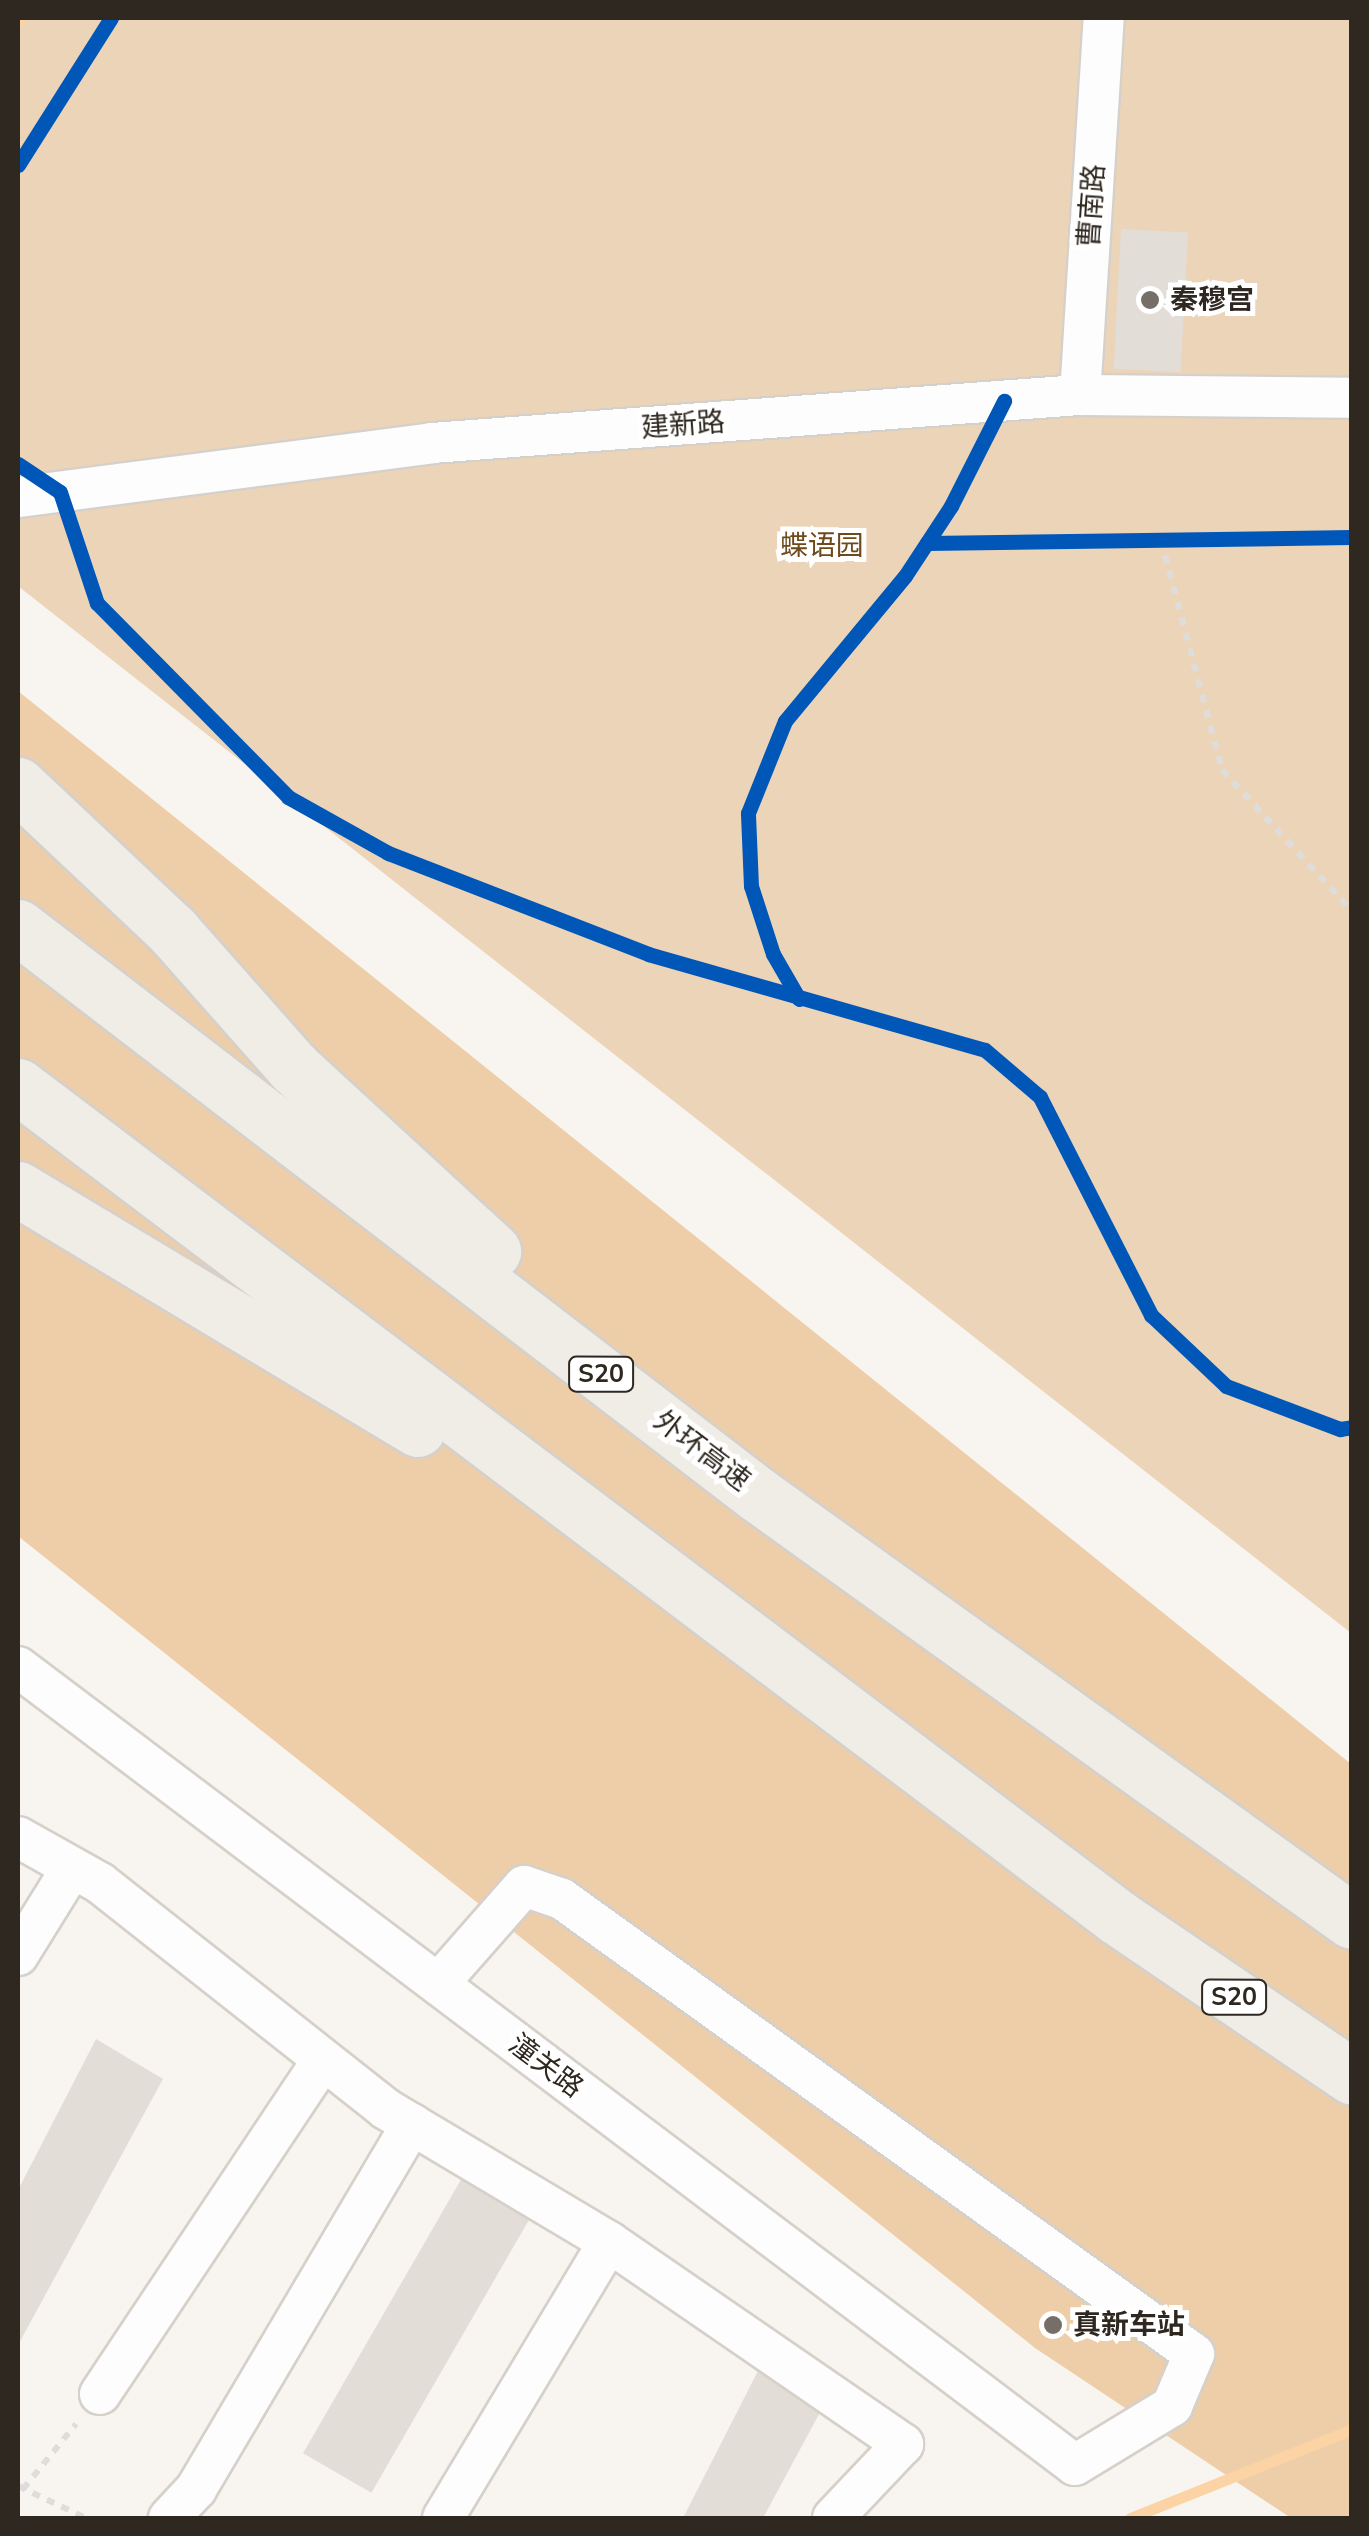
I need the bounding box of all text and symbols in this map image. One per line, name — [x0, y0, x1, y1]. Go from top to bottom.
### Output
street label: 曹南路 — [1072, 163, 1112, 249]
place label: 秦穆宫 — [1170, 283, 1254, 317]
marker: 秦穆宫 — [1139, 289, 1161, 311]
street label: 建新路 — [640, 405, 726, 445]
park label: 蝶语园 — [780, 529, 864, 563]
road number: S20 — [566, 1354, 636, 1394]
street label: 外环高速 — [647, 1404, 757, 1498]
road number: S20 — [1199, 1977, 1269, 2017]
street label: 潼关路 — [502, 2027, 590, 2105]
place label: 真新车站 — [1073, 2308, 1185, 2342]
marker: 真新车站 — [1042, 2314, 1064, 2336]

